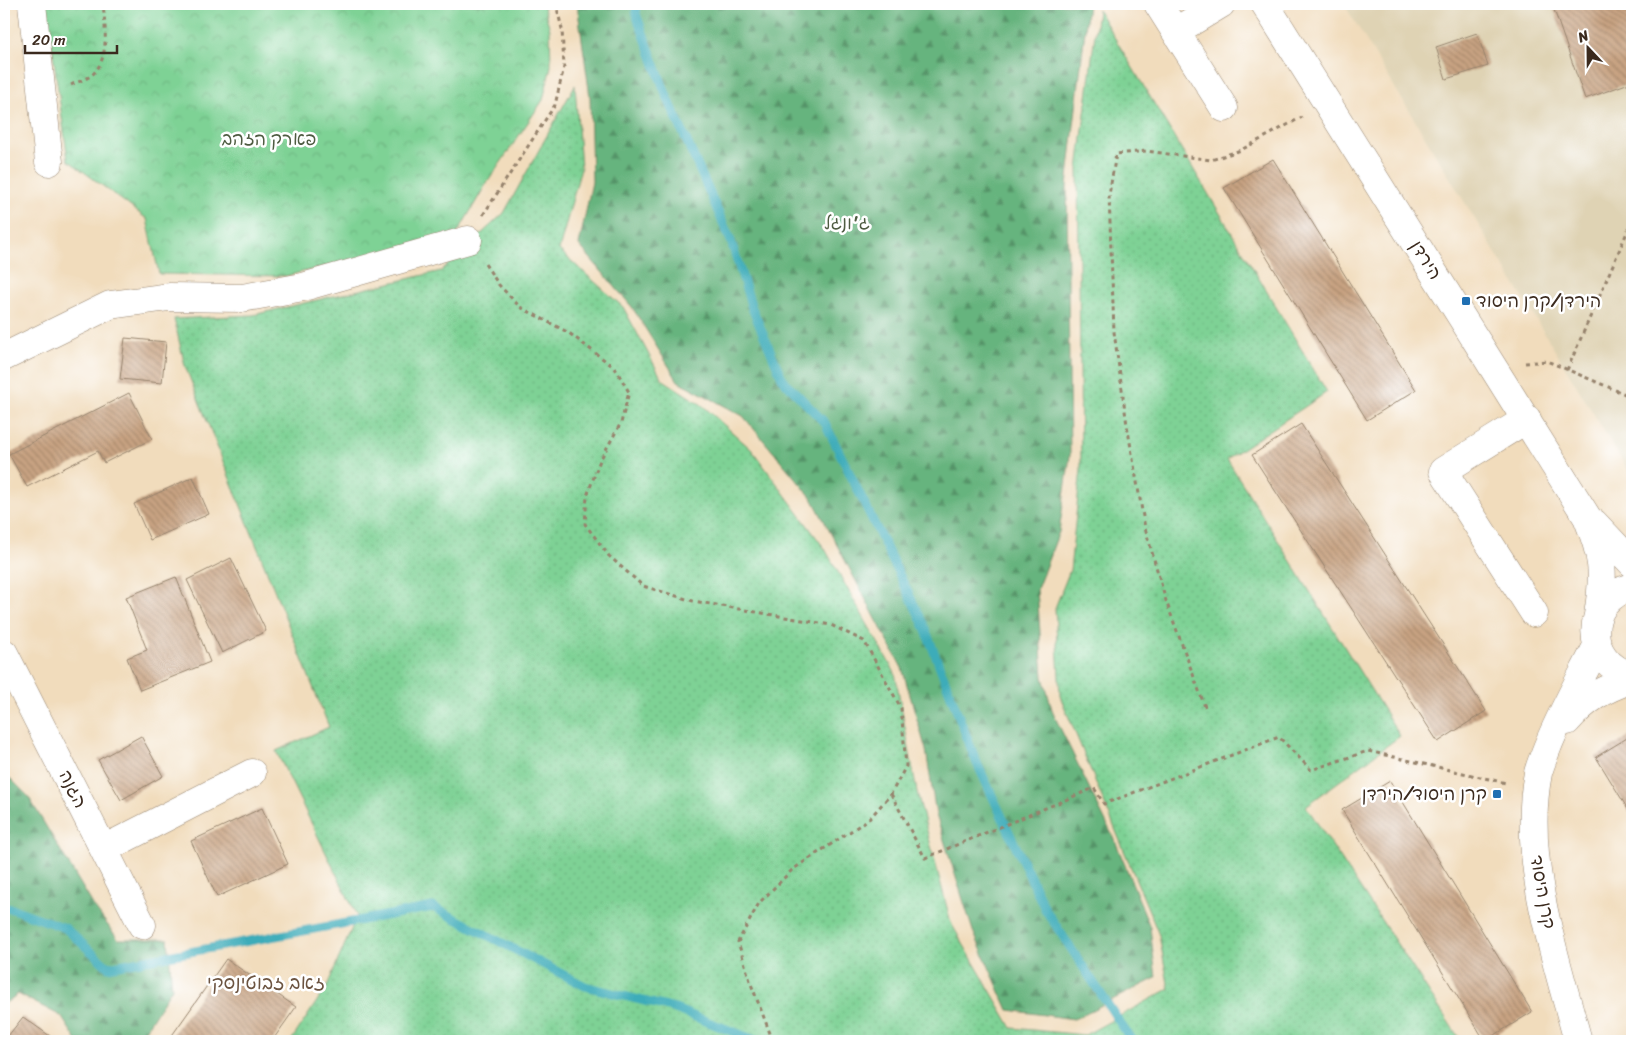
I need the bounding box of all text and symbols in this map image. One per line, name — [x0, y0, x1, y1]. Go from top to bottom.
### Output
scale bar — [25, 22, 118, 54]
north arrow — [1564, 22, 1614, 72]
text: N — [1573, 23, 1593, 50]
text: 20 m — [32, 27, 66, 53]
park label: פארק הזהב — [222, 123, 316, 155]
park label: ג'ונגל — [824, 207, 870, 239]
street label: הירדן — [1401, 234, 1451, 286]
place label: הירדן/קרן היסוד — [1476, 285, 1601, 317]
marker: הירדן/קרן היסוד — [1460, 295, 1472, 307]
street label: הגנה — [50, 764, 96, 814]
place label: קרן היסוד/הירדן — [1362, 778, 1487, 810]
marker: קרן היסוד/הירדן — [1491, 788, 1503, 800]
street label: קרן היסוד — [1521, 852, 1565, 932]
district label: זאב זבוטינסקי — [207, 966, 325, 999]

